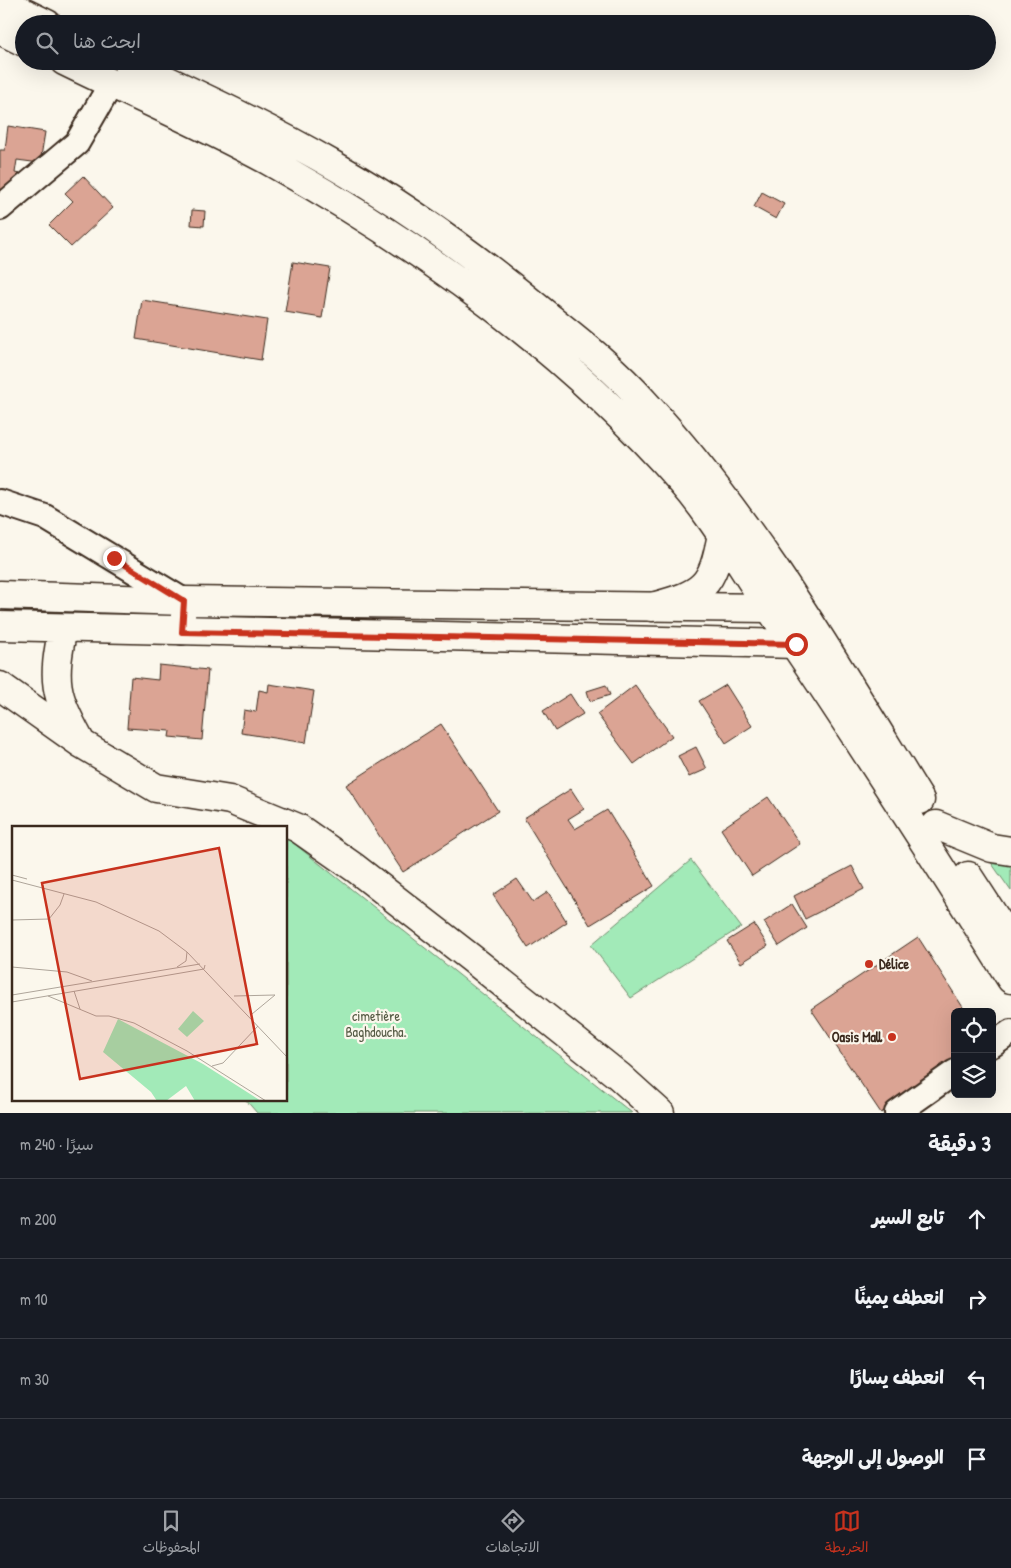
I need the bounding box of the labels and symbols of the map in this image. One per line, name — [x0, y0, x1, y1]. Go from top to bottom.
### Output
route end — [103, 547, 126, 570]
route start — [785, 633, 808, 656]
inset map — [12, 826, 288, 1100]
place label: Délice — [879, 954, 910, 973]
marker: Délice — [863, 958, 875, 970]
park label: cimetière Baghdoucha. — [345, 1006, 407, 1042]
place label: Oasis Mall — [832, 1027, 883, 1046]
marker: Oasis Mall — [886, 1031, 898, 1043]

